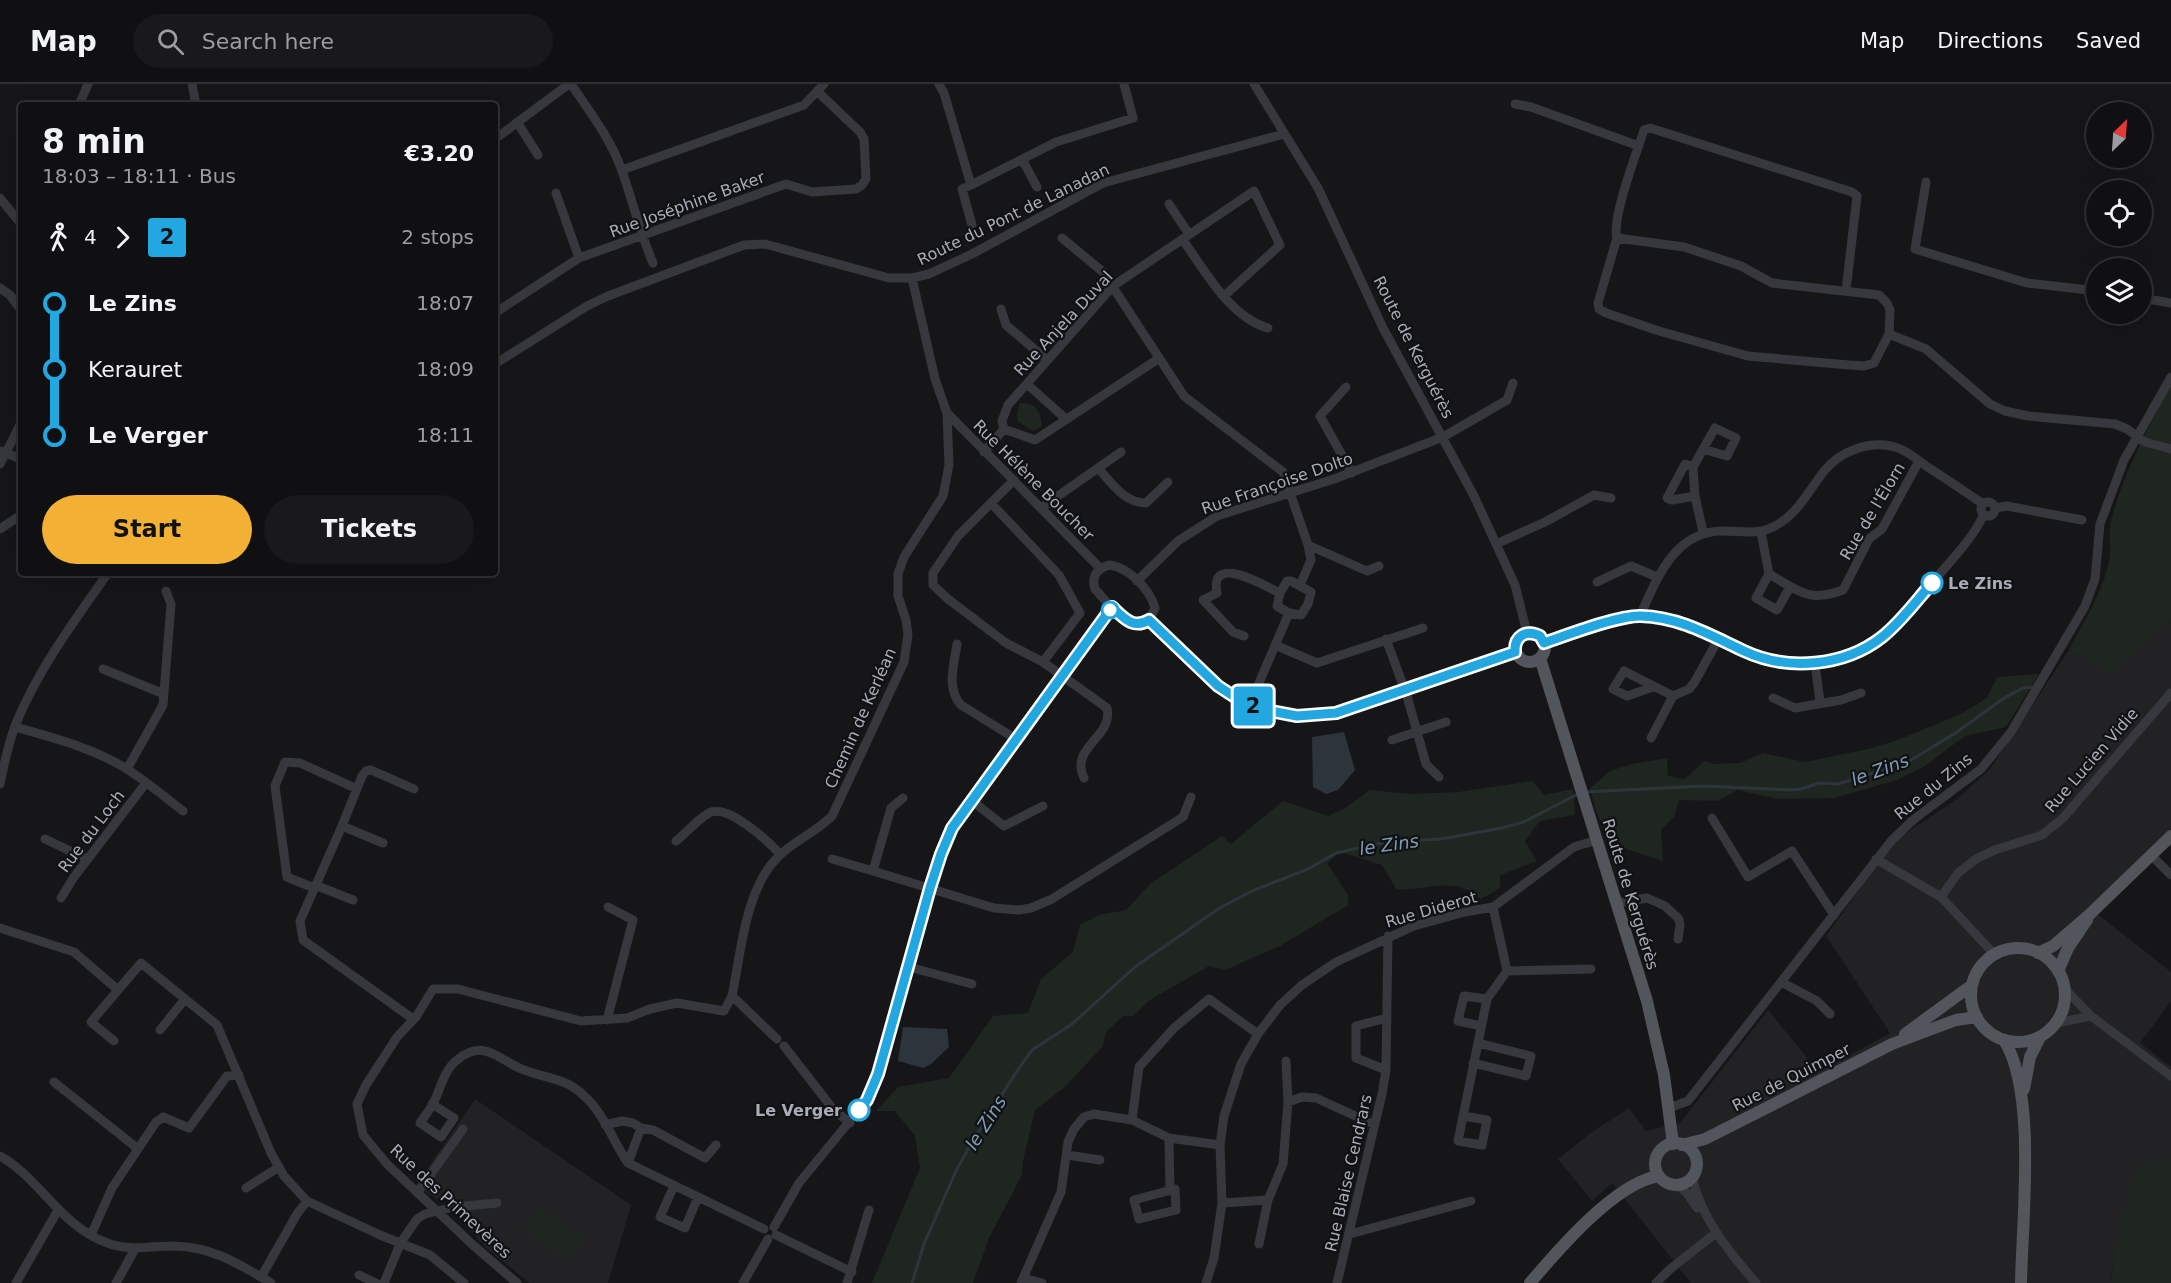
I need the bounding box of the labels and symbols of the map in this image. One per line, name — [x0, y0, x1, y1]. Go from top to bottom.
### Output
north arrow — [2086, 102, 2152, 168]
street label: Route du Pont de Lanadan — [914, 160, 1112, 269]
street label: Rue Joséphine Baker — [607, 167, 768, 241]
street label: Rue Anjela Duval — [1010, 267, 1117, 380]
street label: Route de Kerguérès — [1369, 273, 1458, 421]
street label: Rue Hélène Boucher — [969, 416, 1098, 545]
street label: Rue Françoise Dolto — [1199, 449, 1355, 518]
street label: Rue de l'Élorn — [1836, 459, 1909, 563]
marker: Le Zins — [1921, 572, 1943, 594]
place label: Le Zins — [1948, 574, 2013, 593]
unlabelled marker — [1101, 601, 1119, 619]
street label: Chemin de Kerléan — [821, 645, 900, 791]
line badge: 2 — [1234, 686, 1272, 726]
street label: Rue Lucien Vidie — [2041, 704, 2142, 816]
water label: le Zins — [1848, 749, 1912, 790]
street label: Rue du Zins — [1891, 749, 1976, 824]
street label: Rue du Loch — [54, 786, 129, 876]
street label: Route de Kerguérès — [1598, 816, 1663, 972]
water label: le Zins — [1358, 830, 1420, 859]
street label: Rue Diderot — [1383, 887, 1479, 932]
street label: Rue de Quimper — [1729, 1039, 1854, 1115]
water label: le Zins — [961, 1092, 1010, 1154]
street label: Rue Blaise Cendrars — [1321, 1093, 1376, 1254]
marker: Le Verger — [848, 1099, 870, 1121]
place label: Le Verger — [755, 1101, 842, 1120]
street label: Rue des Primevères — [386, 1140, 515, 1262]

